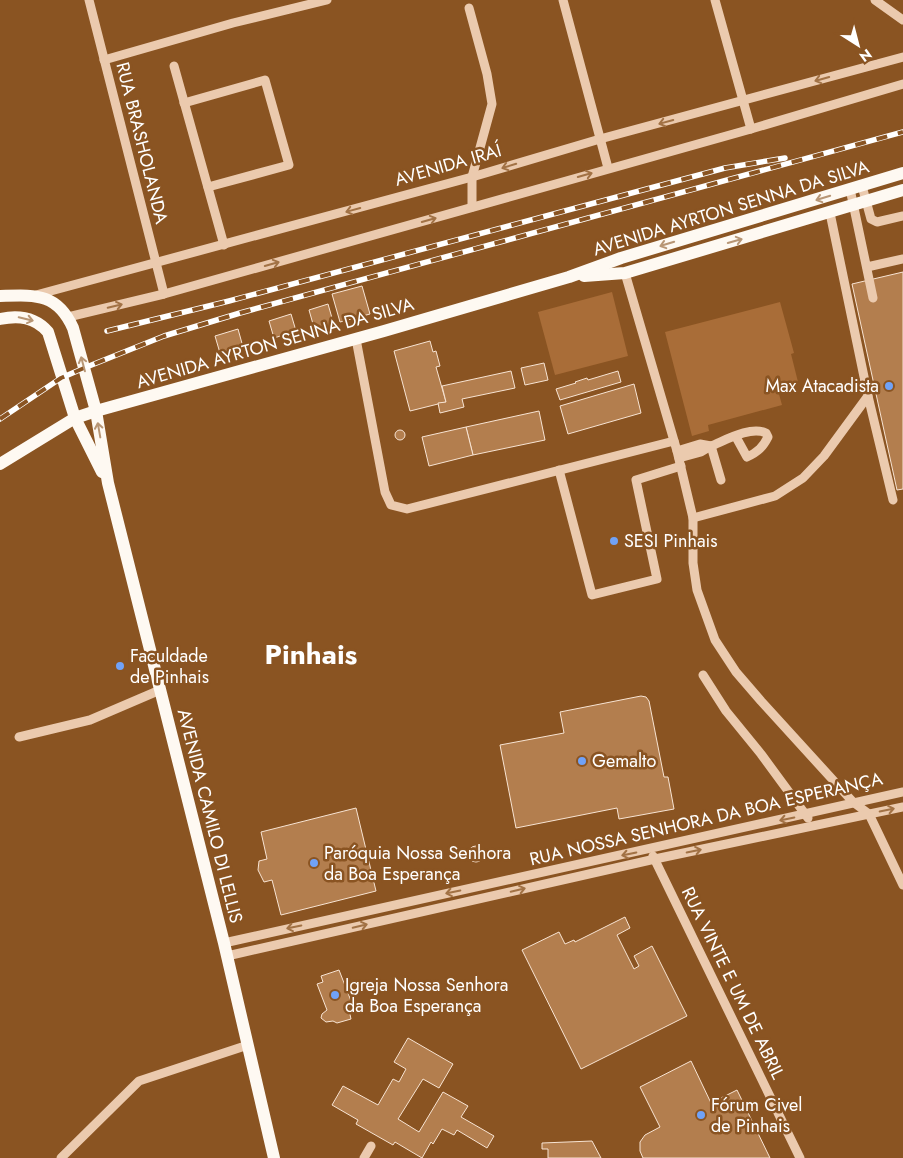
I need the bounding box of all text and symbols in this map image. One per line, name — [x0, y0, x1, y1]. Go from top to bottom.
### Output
north arrow — [833, 20, 883, 70]
text: N — [855, 44, 876, 67]
street label: RUA BRASHOLANDA — [109, 59, 175, 227]
one-way arrow — [815, 75, 831, 84]
one-way arrow — [658, 117, 674, 127]
street label: AVENIDA IRAÍ — [392, 137, 505, 193]
street label: AVENIDA AYRTON SENNA DA SILVA — [590, 154, 872, 262]
one-way arrow — [502, 162, 518, 172]
one-way arrow — [577, 170, 593, 179]
one-way arrow — [815, 193, 831, 203]
one-way arrow — [345, 205, 361, 215]
one-way arrow — [420, 214, 436, 224]
one-way arrow — [727, 235, 743, 245]
one-way arrow — [660, 240, 676, 250]
one-way arrow — [264, 259, 280, 268]
street label: AVENIDA AYRTON SENNA DA SILVA — [133, 291, 417, 395]
one-way arrow — [107, 301, 123, 310]
one-way arrow — [18, 315, 34, 324]
one-way arrow — [77, 356, 87, 372]
place label: Max Atacadista — [766, 373, 879, 399]
marker: Max Atacadista — [883, 380, 895, 392]
one-way arrow — [93, 422, 103, 438]
place label: SESI Pinhais — [624, 528, 717, 554]
marker: SESI Pinhais — [608, 535, 620, 547]
district label: Pinhais — [265, 634, 358, 675]
place label: Faculdade de Pinhais — [130, 643, 209, 690]
marker: Faculdade de Pinhais — [114, 660, 126, 672]
street label: AVENIDA CAMILO DI LELLIS — [171, 706, 249, 926]
place label: Gemalto — [592, 748, 656, 774]
marker: Gemalto — [576, 755, 588, 767]
street label: RUA NOSSA SENHORA DA BOA ESPERANÇA — [527, 766, 885, 872]
one-way arrow — [879, 805, 895, 815]
one-way arrow — [780, 815, 796, 824]
place label: Paróquia Nossa Senhora da Boa Esperança — [324, 840, 511, 887]
one-way arrow — [685, 846, 701, 855]
one-way arrow — [621, 850, 637, 859]
marker: Paróquia Nossa Senhora da Boa Esperança — [308, 857, 320, 869]
street label: RUA VINTE E UM DE ABRIL — [675, 882, 791, 1084]
one-way arrow — [510, 885, 526, 894]
one-way arrow — [445, 888, 461, 898]
one-way arrow — [351, 921, 367, 930]
one-way arrow — [287, 923, 303, 932]
place label: Igreja Nossa Senhora da Boa Esperança — [345, 972, 508, 1019]
marker: Igreja Nossa Senhora da Boa Esperança — [329, 989, 341, 1001]
place label: Fórum Civel de Pinhais — [711, 1092, 802, 1139]
marker: Fórum Civel de Pinhais — [695, 1109, 707, 1121]

